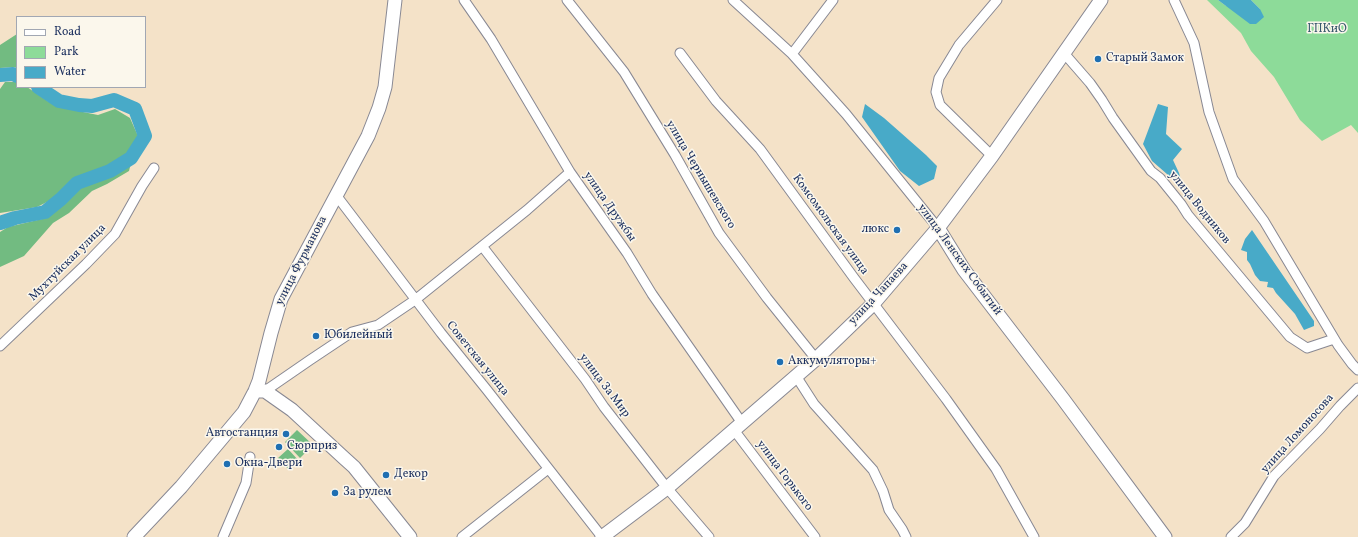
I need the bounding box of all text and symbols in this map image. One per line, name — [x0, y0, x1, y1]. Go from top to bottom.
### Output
legend — [16, 16, 146, 88]
park label: ГПКиО — [1307, 23, 1347, 37]
text: Road — [54, 24, 81, 40]
text: Park — [54, 44, 79, 60]
place label: Старый Замок — [1106, 52, 1184, 66]
marker: Старый Замок — [1093, 54, 1103, 64]
text: Water — [54, 64, 86, 80]
street label: улица Чернышевского — [662, 118, 738, 232]
street label: улица Дружбы — [580, 169, 638, 245]
street label: улица Водников — [1165, 169, 1233, 247]
street label: Комсомольская улица — [789, 172, 871, 278]
street label: улица Ленских Событий — [914, 201, 1004, 319]
street label: улица Фурманова — [273, 214, 331, 308]
street label: Мухтуйская улица — [26, 221, 110, 305]
place label: люкс — [862, 223, 889, 237]
marker: люкс — [892, 225, 902, 235]
street label: улица Чапаева — [846, 260, 912, 328]
street label: Советская улица — [443, 319, 511, 399]
place label: Юбилейный — [324, 329, 392, 343]
marker: Юбилейный — [311, 331, 321, 341]
street label: улица За Мир — [575, 351, 633, 421]
place label: Аккумуляторы+ — [788, 355, 877, 369]
marker: Аккумуляторы+ — [775, 357, 785, 367]
street label: улица Ломоносова — [1258, 391, 1338, 477]
place label: Автостанция — [206, 427, 278, 441]
marker: Автостанция — [281, 429, 291, 439]
street label: улица Горького — [753, 438, 815, 514]
place label: Сюрприз — [287, 440, 337, 454]
marker: Сюрприз — [274, 442, 284, 452]
place label: Окна-Двери — [235, 457, 302, 471]
marker: Окна-Двери — [222, 459, 232, 469]
place label: Декор — [394, 468, 428, 482]
marker: Декор — [381, 470, 391, 480]
place label: За рулем — [343, 486, 392, 500]
marker: За рулем — [330, 488, 340, 498]

